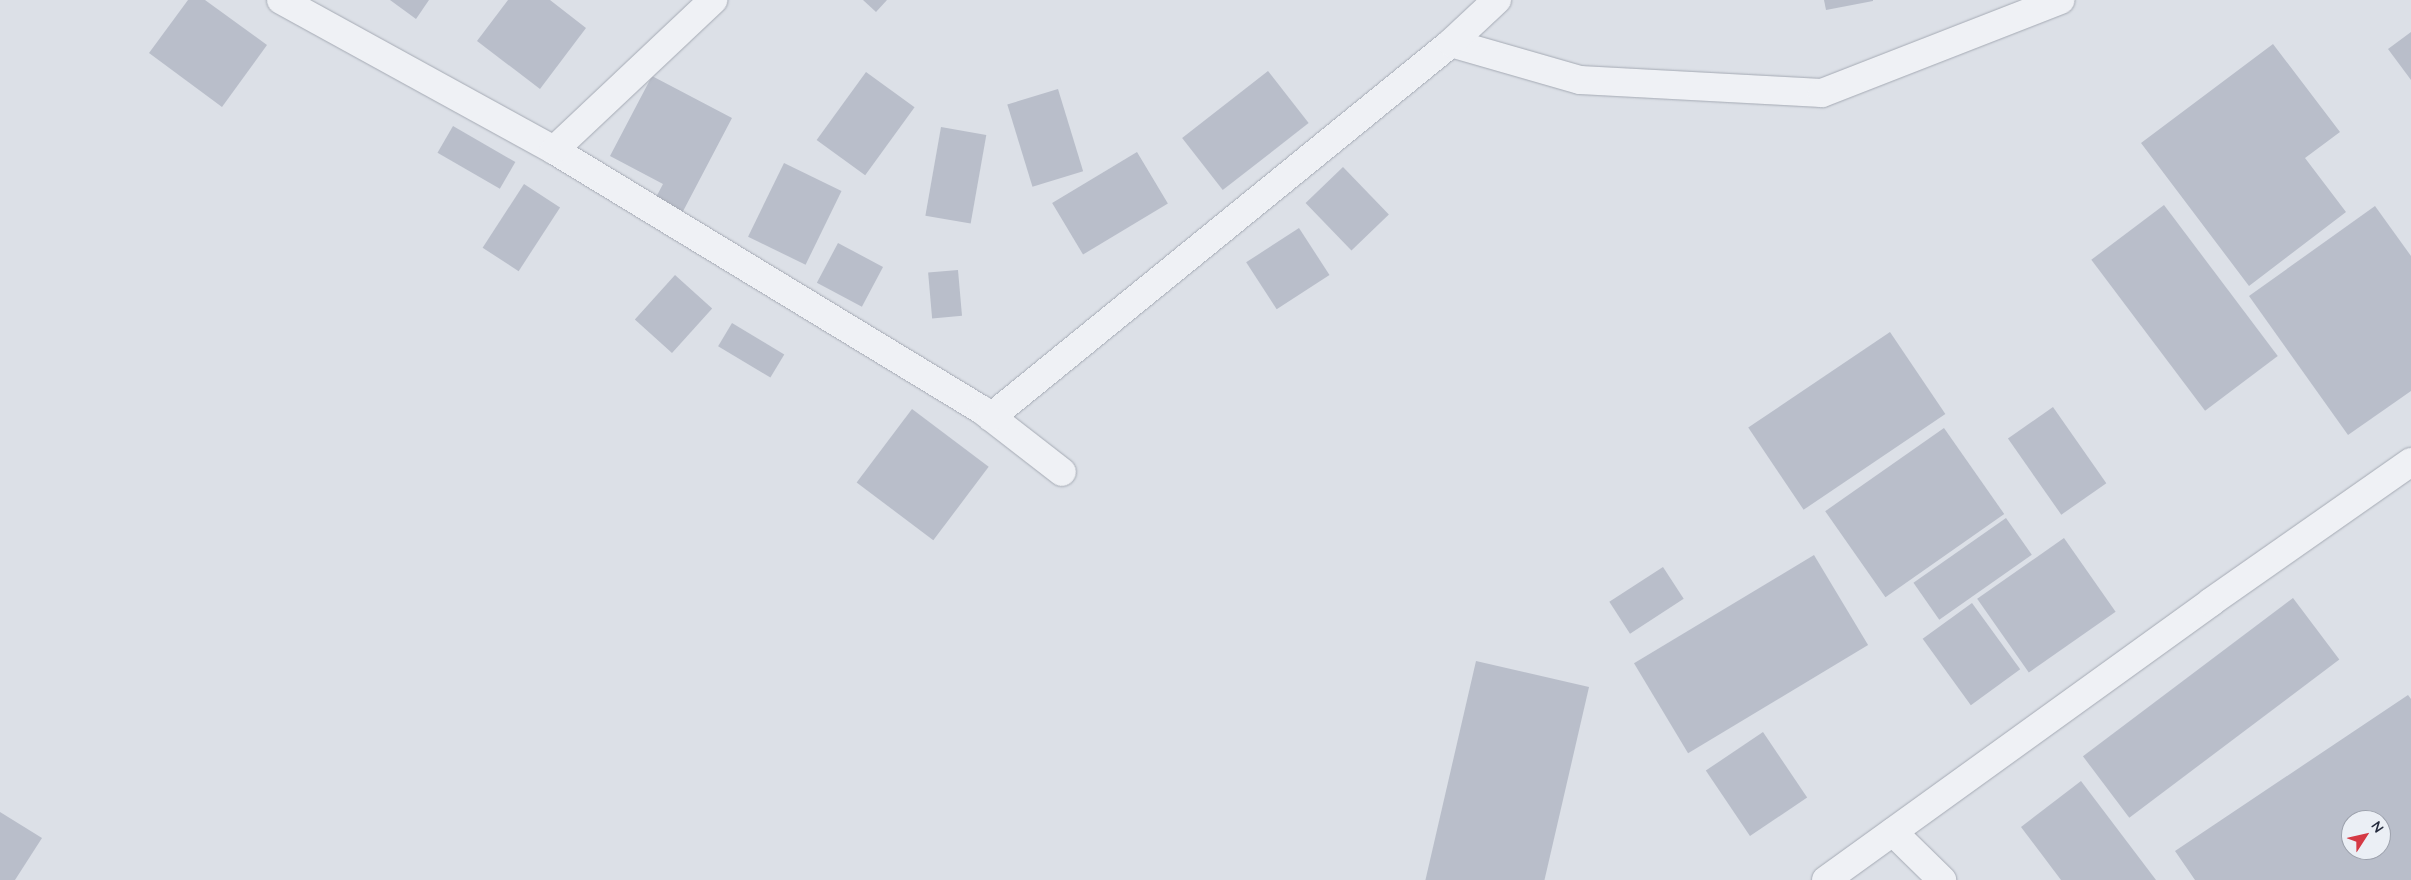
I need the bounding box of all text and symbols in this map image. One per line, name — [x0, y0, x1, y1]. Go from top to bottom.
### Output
north arrow — [2341, 810, 2391, 860]
text: N — [2367, 818, 2388, 836]

